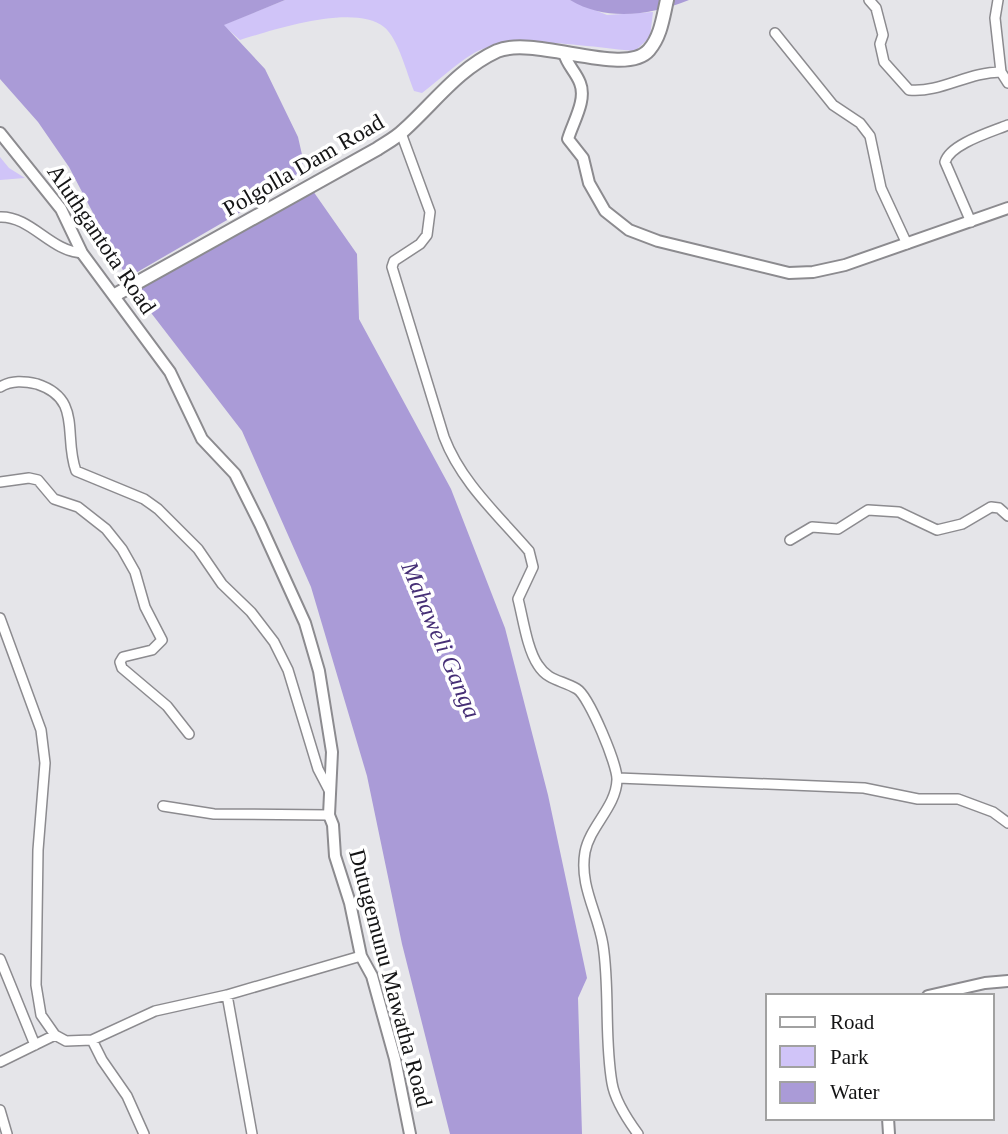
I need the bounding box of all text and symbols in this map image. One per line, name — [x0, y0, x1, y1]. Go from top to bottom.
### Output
street label: Polgolla Dam Road — [218, 109, 388, 222]
street label: Aluthgantota Road — [42, 160, 161, 319]
water label: Mahaweli Ganga — [396, 557, 486, 722]
street label: Dutugemunu Mawatha Road — [344, 847, 437, 1110]
legend — [766, 994, 994, 1120]
text: Road — [830, 1010, 875, 1034]
text: Park — [830, 1045, 869, 1069]
text: Water — [830, 1080, 880, 1104]

